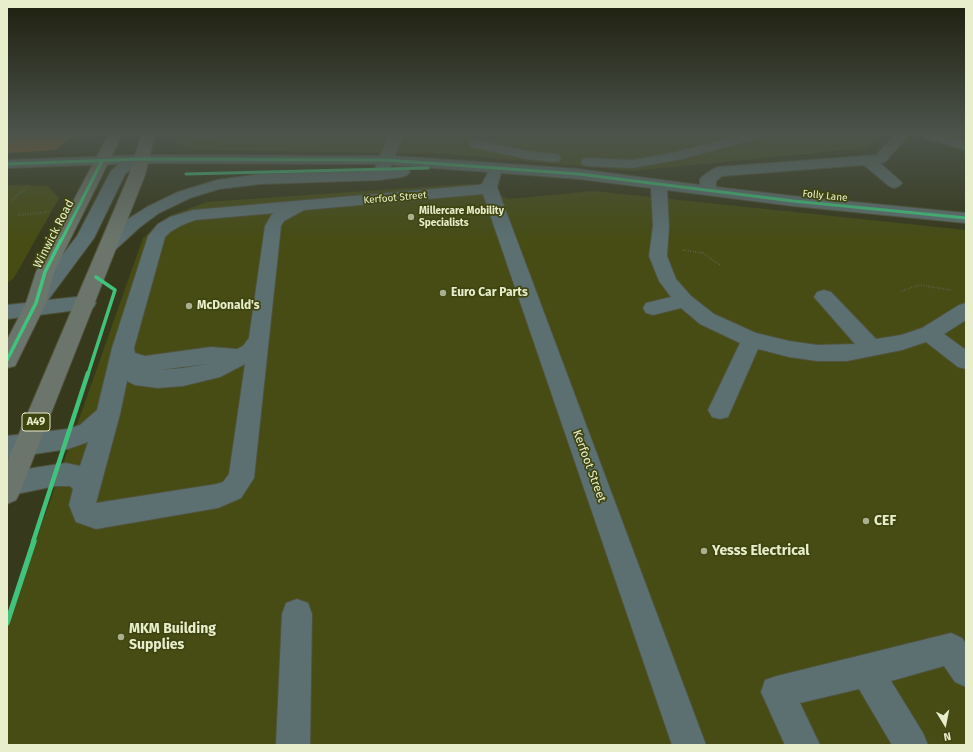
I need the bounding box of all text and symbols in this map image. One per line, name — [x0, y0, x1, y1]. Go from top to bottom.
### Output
street label: Folly Lane — [802, 188, 848, 204]
street label: Kerfoot Street — [363, 189, 427, 207]
street label: Winwick Road — [31, 197, 77, 271]
place label: Millercare Mobility Specialists — [419, 205, 504, 228]
marker: Millercare Mobility Specialists — [406, 212, 416, 222]
place label: Euro Car Parts — [451, 286, 528, 300]
marker: Euro Car Parts — [438, 288, 448, 298]
place label: McDonald's — [197, 299, 260, 313]
marker: McDonald's — [184, 301, 194, 311]
road number: A49 — [22, 413, 50, 431]
street label: Kerfoot Street — [569, 428, 609, 504]
place label: CEF — [874, 513, 896, 529]
marker: CEF — [861, 516, 871, 526]
place label: Yesss Electrical — [712, 543, 810, 559]
marker: Yesss Electrical — [699, 546, 709, 556]
place label: MKM Building Supplies — [129, 621, 216, 654]
marker: MKM Building Supplies — [116, 632, 126, 642]
north arrow — [925, 704, 965, 744]
text: N — [942, 729, 952, 743]

